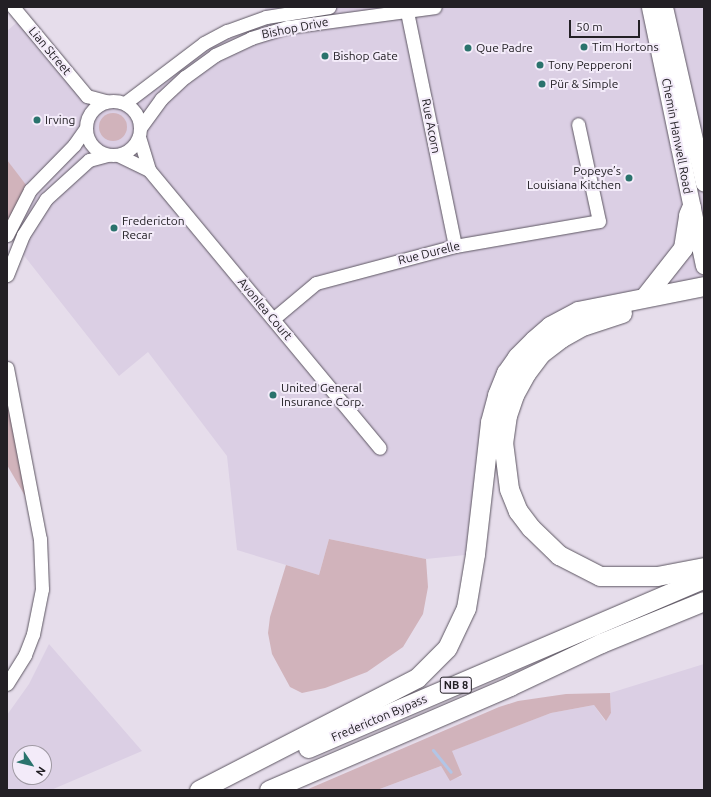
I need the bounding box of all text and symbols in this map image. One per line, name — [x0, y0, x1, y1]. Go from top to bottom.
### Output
scale bar — [571, 12, 642, 38]
street label: Bishop Drive — [260, 14, 330, 42]
text: 50 m — [576, 20, 603, 33]
street label: Lian Street — [26, 24, 74, 78]
place label: Tim Hortons — [592, 40, 659, 54]
place label: Que Padre — [476, 41, 533, 55]
marker: Tim Hortons — [579, 42, 589, 52]
marker: Que Padre — [463, 43, 473, 53]
place label: Bishop Gate — [333, 49, 398, 63]
marker: Bishop Gate — [320, 51, 330, 61]
place label: Tony Pepperoni — [548, 58, 632, 72]
marker: Tony Pepperoni — [535, 60, 545, 70]
place label: Pür & Simple — [550, 77, 618, 91]
street label: Chemin Hanwell Road — [659, 77, 695, 195]
marker: Pür & Simple — [537, 79, 547, 89]
street label: Rue Acorn — [419, 97, 443, 155]
place label: Irving — [45, 113, 75, 127]
marker: Irving — [32, 115, 42, 125]
place label: Popeye’s Louisiana Kitchen — [527, 164, 621, 192]
marker: Popeye’s Louisiana Kitchen — [624, 173, 634, 183]
place label: Fredericton Recar — [122, 214, 185, 242]
marker: Fredericton Recar — [109, 223, 119, 233]
street label: Rue Durelle — [397, 238, 461, 268]
street label: Avonlea Court — [235, 275, 295, 343]
place label: United General Insurance Corp. — [281, 381, 364, 409]
marker: United General Insurance Corp. — [268, 390, 278, 400]
road number: NB 8 — [439, 676, 473, 694]
street label: Fredericton Bypass — [329, 691, 429, 745]
north arrow — [12, 745, 52, 785]
text: N — [34, 765, 48, 778]

